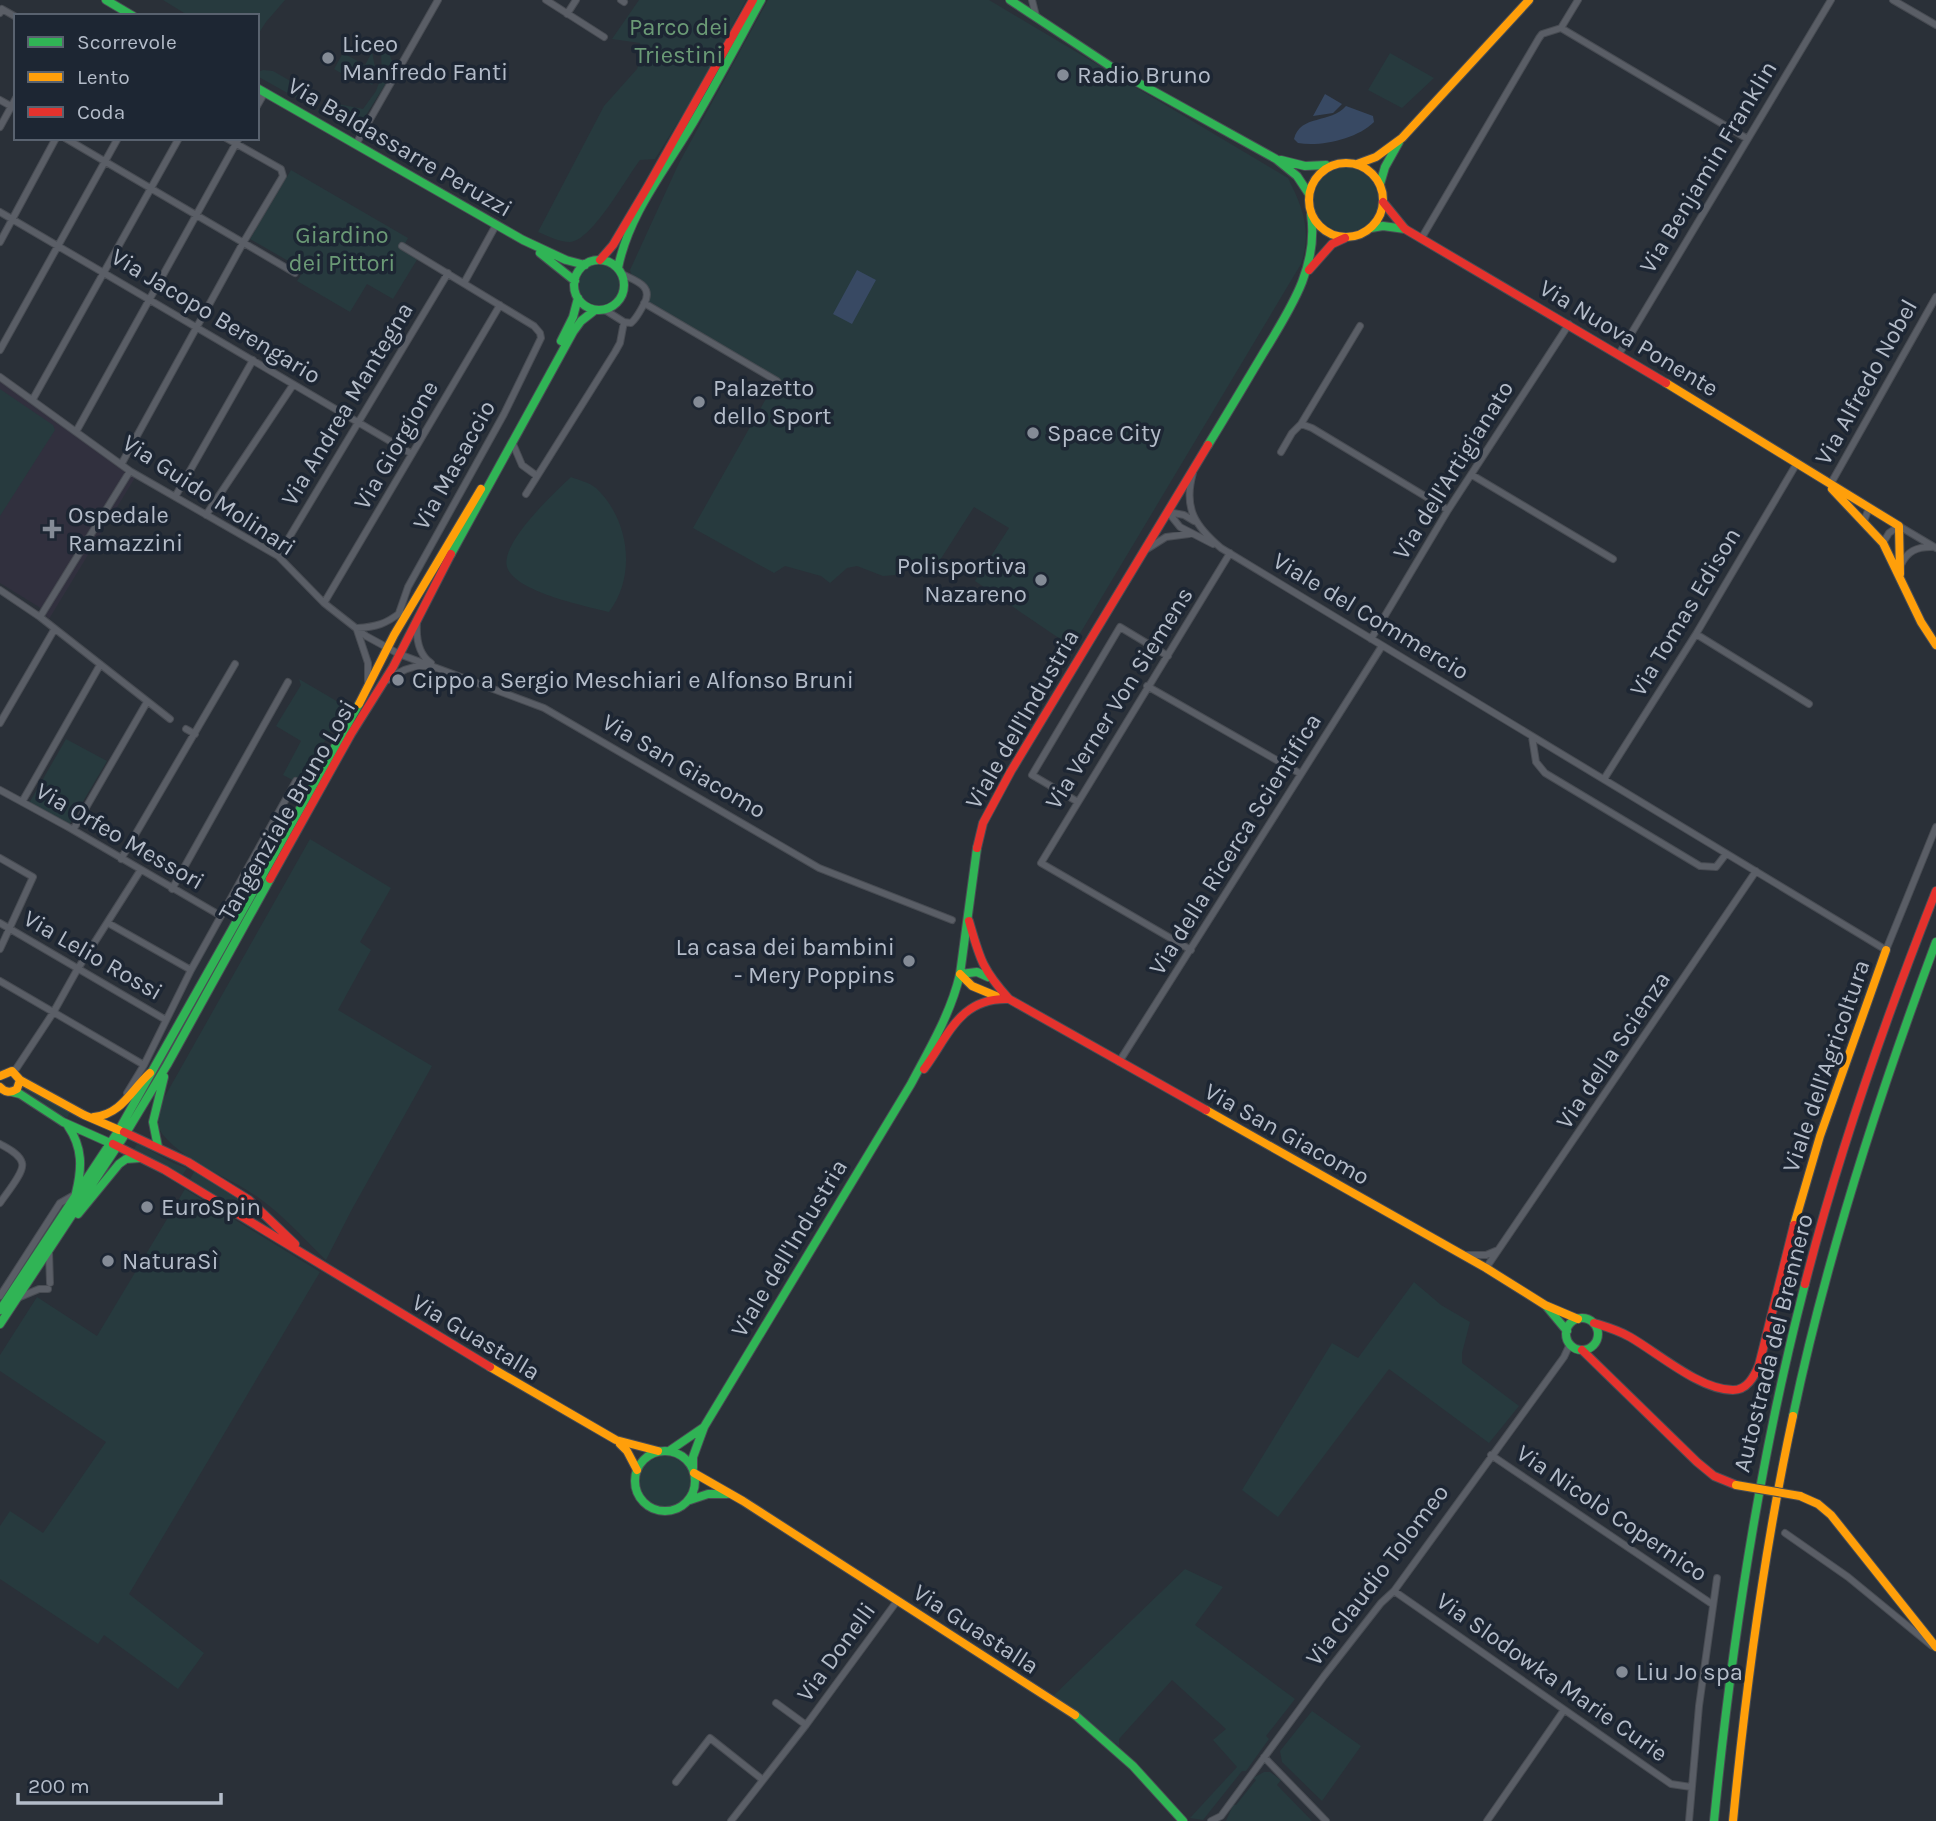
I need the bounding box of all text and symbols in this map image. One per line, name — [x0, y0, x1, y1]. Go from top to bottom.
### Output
park label: Parco dei Triestini — [629, 13, 729, 69]
legend — [14, 14, 259, 140]
text: Scorrevole — [77, 30, 177, 54]
place label: Liceo Manfredo Fanti — [342, 30, 508, 86]
marker: Liceo Manfredo Fanti — [320, 50, 336, 66]
street label: Via Benjamin Franklin — [1634, 56, 1782, 278]
place label: Radio Bruno — [1077, 61, 1211, 89]
text: Lento — [77, 65, 130, 89]
marker: Radio Bruno — [1055, 67, 1071, 83]
street label: Via Baldassarre Peruzzi — [283, 71, 517, 223]
text: Coda — [77, 100, 125, 124]
park label: Giardino dei Pittori — [289, 221, 395, 277]
street label: Via Jacopo Berengario — [106, 242, 326, 390]
street label: Via Nuova Ponente — [1535, 274, 1723, 402]
street label: Via Alfredo Nobel — [1809, 294, 1923, 470]
street label: Via Andrea Mantegna — [275, 297, 419, 511]
place label: Palazetto dello Sport — [713, 374, 831, 430]
street label: Via Giorgione — [348, 376, 444, 514]
street label: Via dell'Artigianato — [1387, 376, 1519, 564]
marker: Palazetto dello Sport — [691, 394, 707, 410]
street label: Via Masaccio — [407, 395, 501, 535]
place label: Space City — [1047, 419, 1161, 447]
marker: Space City — [1025, 425, 1041, 441]
street label: Via Guido Molinari — [117, 429, 301, 561]
place label: Ospedale Ramazzini — [68, 501, 183, 557]
marker: Ospedale Ramazzini — [42, 519, 62, 539]
street label: Via Tomas Edison — [1624, 523, 1746, 701]
street label: Viale del Commercio — [1268, 546, 1474, 686]
place label: Polisportiva Nazareno — [897, 552, 1027, 608]
marker: Polisportiva Nazareno — [1033, 572, 1049, 588]
street label: Via Verner Von Siemens — [1039, 582, 1199, 814]
street label: Viale dell'Industria — [959, 624, 1085, 814]
place label: Cippo a Sergio Meschiari e Alfonso Bruni — [412, 666, 854, 694]
marker: Cippo a Sergio Meschiari e Alfonso Bruni — [390, 672, 406, 688]
street label: Tangenziale Bruno Losi — [212, 695, 362, 925]
street label: Via San Giacomo — [597, 708, 771, 824]
street label: Via della Ricerca Scientifica — [1143, 708, 1327, 980]
street label: Via Orfeo Messori — [31, 776, 209, 896]
street label: Via Lelio Rossi — [18, 904, 168, 1006]
place label: La casa dei bambini - Mery Poppins — [675, 933, 895, 989]
marker: La casa dei bambini - Mery Poppins — [901, 953, 917, 969]
street label: Viale dell'Agricoltura — [1777, 956, 1875, 1176]
street label: Via della Scienza — [1550, 966, 1676, 1134]
street label: Via San Giacomo — [1200, 1077, 1374, 1191]
street label: Viale dell'Industria — [725, 1154, 853, 1342]
place label: EuroSpin — [161, 1193, 261, 1221]
marker: EuroSpin — [139, 1199, 155, 1215]
street label: Autostrada del Brennero — [1727, 1211, 1819, 1475]
place label: NaturaSì — [122, 1247, 219, 1275]
marker: NaturaSì — [100, 1253, 116, 1269]
street label: Via Guastalla — [407, 1288, 545, 1386]
street label: Via Nicolò Copernico — [1511, 1439, 1713, 1587]
street label: Via Claudio Tolomeo — [1300, 1479, 1454, 1671]
street label: Via Guastalla — [908, 1578, 1044, 1680]
street label: Via Slodowka Marie Curie — [1431, 1586, 1673, 1768]
street label: Via Donelli — [791, 1597, 881, 1707]
place label: Liu Jo spa — [1636, 1658, 1743, 1686]
marker: Liu Jo spa — [1614, 1664, 1630, 1680]
scale bar — [18, 1762, 220, 1806]
text: 200 m — [28, 1774, 90, 1798]

